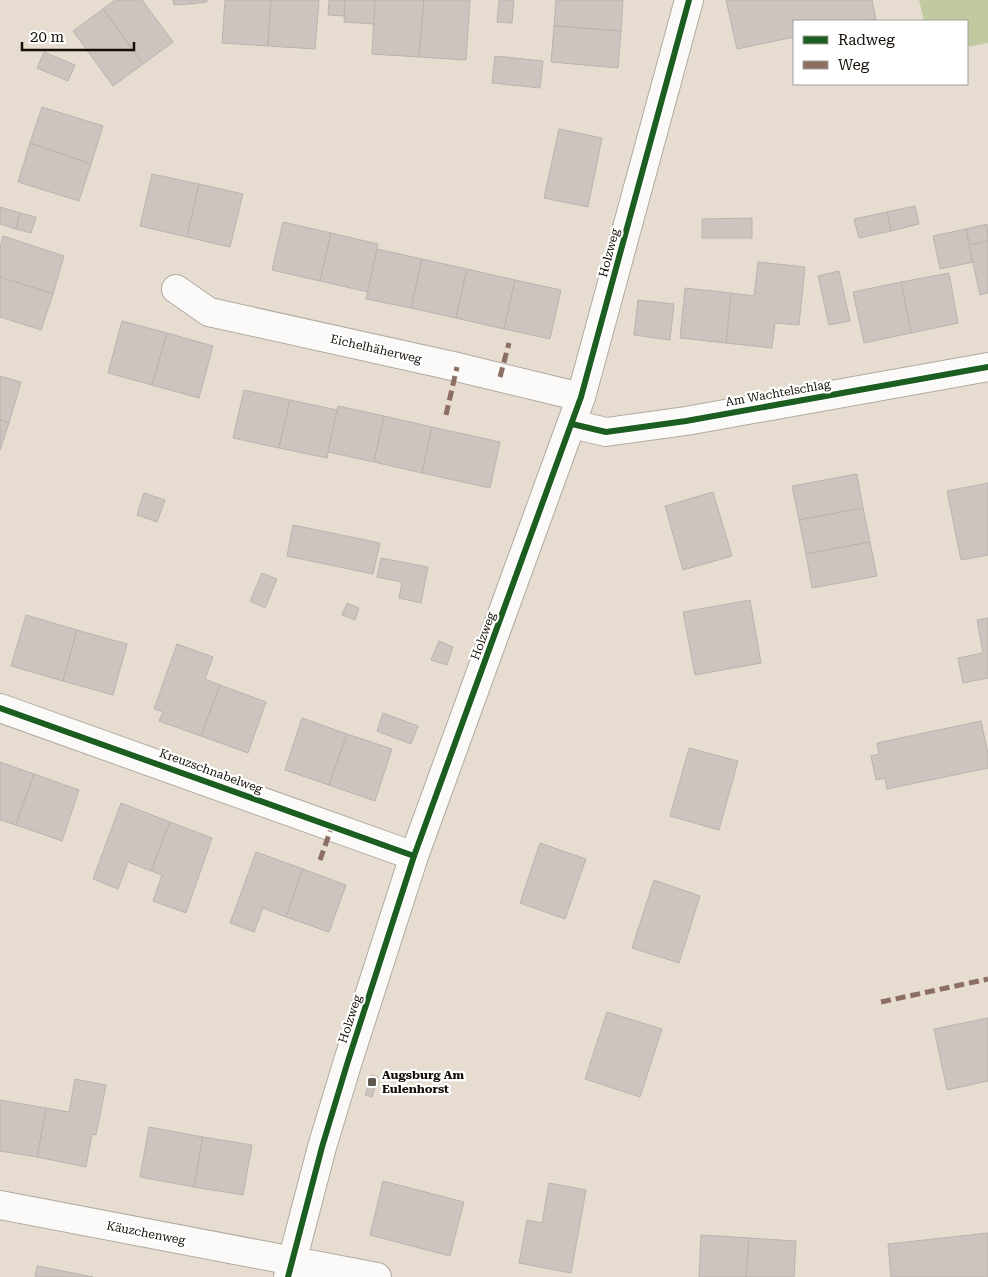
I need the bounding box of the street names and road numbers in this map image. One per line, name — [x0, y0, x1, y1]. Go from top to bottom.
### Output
street label: Holzweg — [596, 227, 622, 279]
street label: Eichelhäherweg — [329, 332, 423, 366]
street label: Am Wachtelschlag — [724, 377, 832, 409]
street label: Holzweg — [468, 610, 498, 662]
street label: Kreuzschnabelweg — [158, 746, 265, 796]
street label: Holzweg — [336, 993, 364, 1045]
street label: Käuzchenweg — [105, 1219, 187, 1248]

